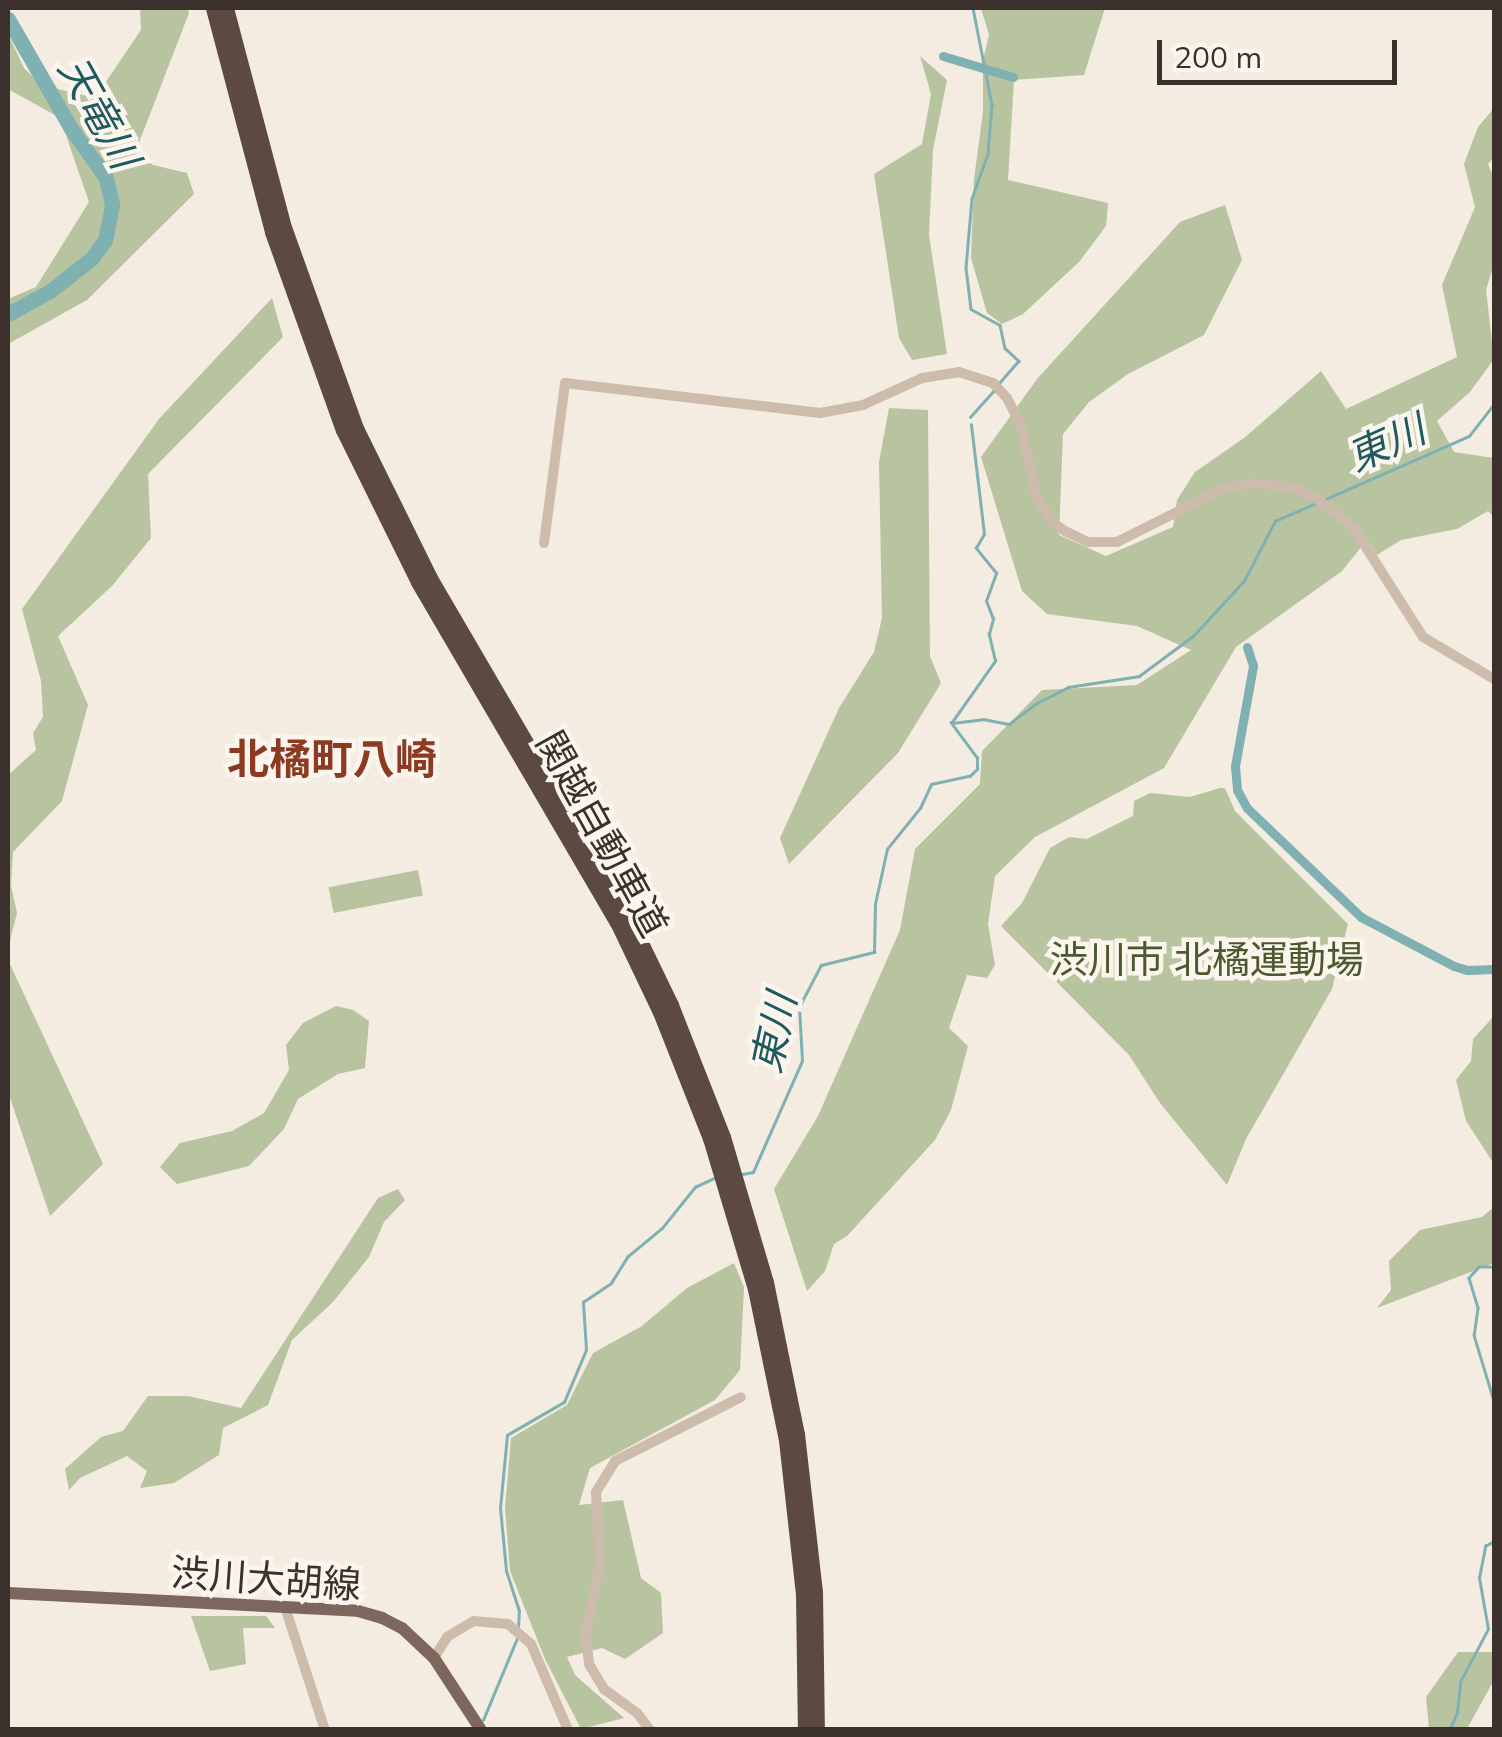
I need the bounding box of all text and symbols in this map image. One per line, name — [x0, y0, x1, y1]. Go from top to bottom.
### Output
scale bar — [1162, 20, 1402, 82]
text: 200 m — [1174, 38, 1262, 76]
water label: 天竜川 — [50, 48, 150, 176]
water label: 東川 — [1340, 404, 1432, 480]
street label: 関越自動車道 — [527, 723, 677, 945]
district label: 北橘町八崎 — [227, 734, 437, 784]
park label: 渋川市 北橘運動場 — [1050, 937, 1364, 983]
water label: 東川 — [741, 989, 805, 1077]
street label: 渋川大胡線 — [170, 1550, 362, 1608]

